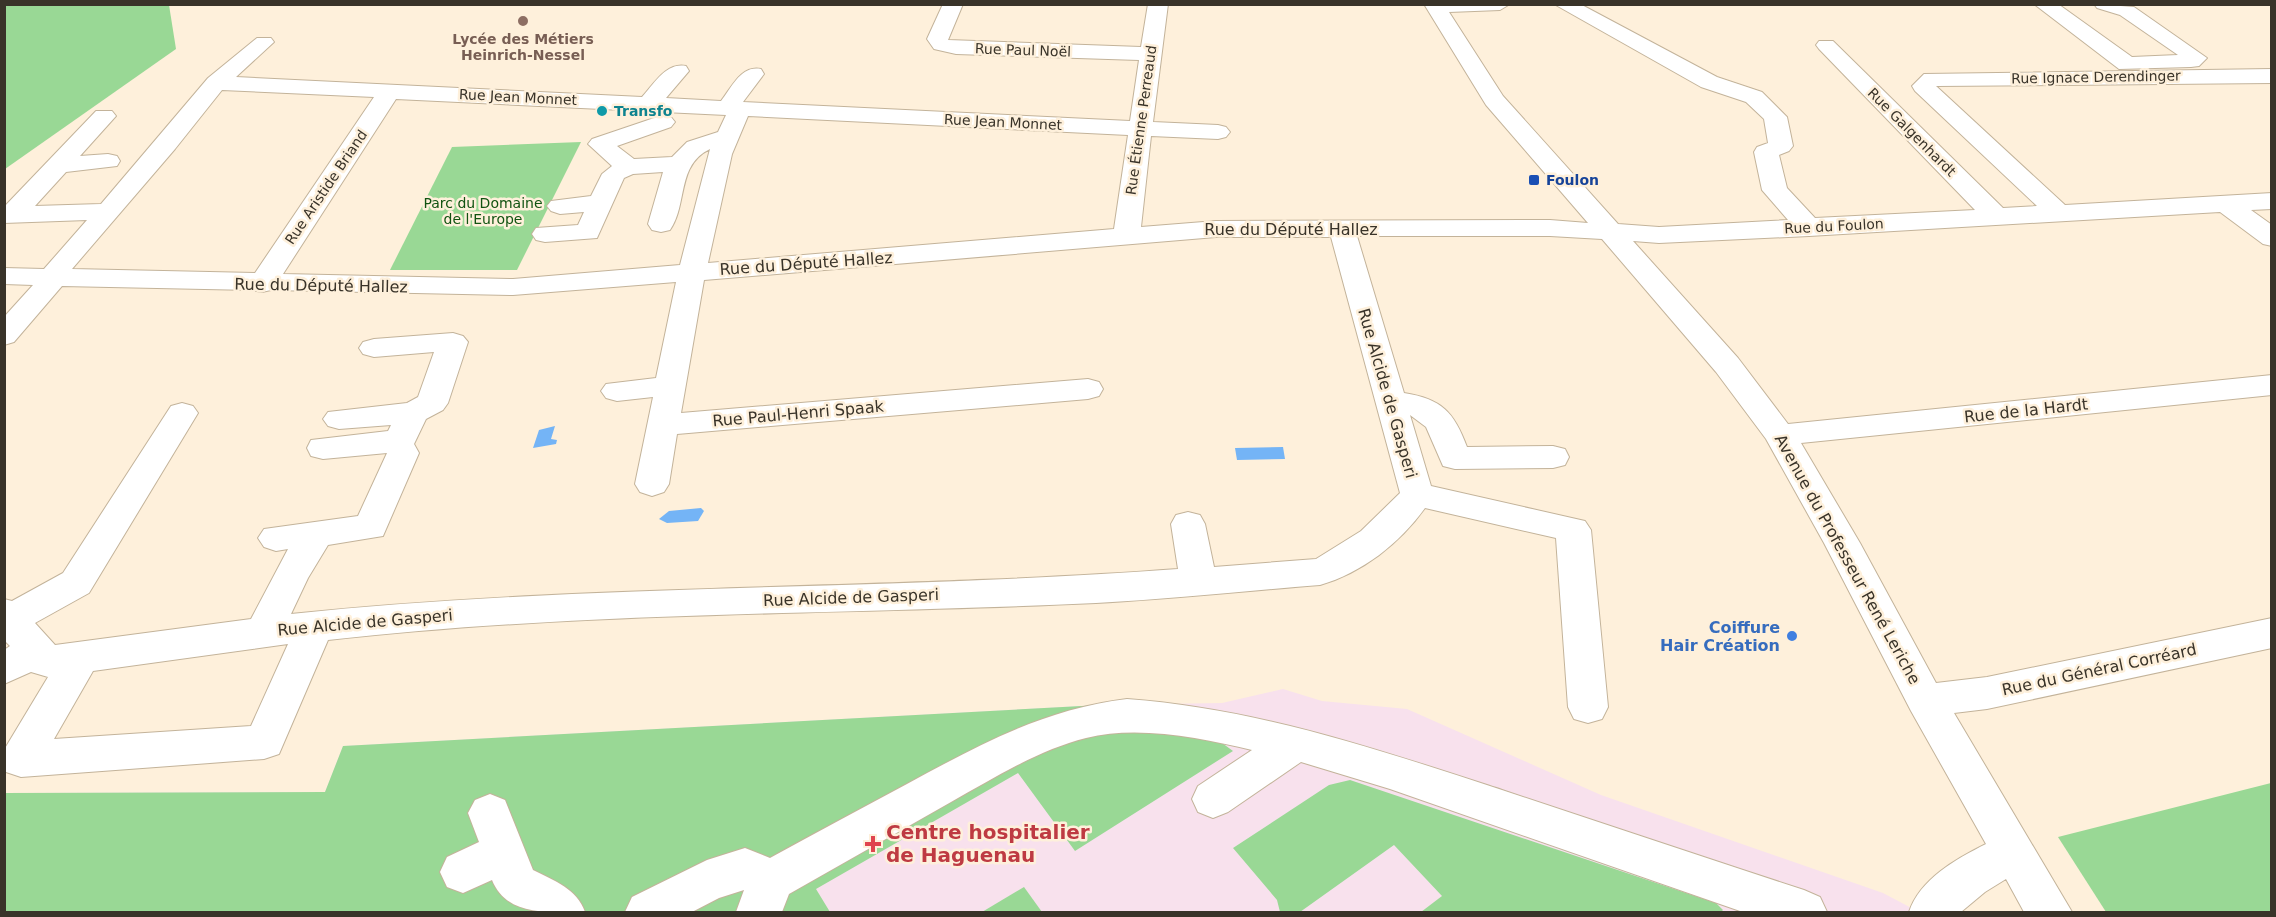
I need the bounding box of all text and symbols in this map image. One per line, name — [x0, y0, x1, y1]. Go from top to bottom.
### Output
marker: Lycée des Métiers Heinrich-Nessel — [516, 14, 530, 28]
place label: Lycée des Métiers Heinrich-Nessel — [452, 31, 594, 63]
street label: Rue Paul Noël — [975, 40, 1071, 60]
street label: Rue Étienne Perreaud — [1123, 44, 1159, 196]
street label: Rue Ignace Derendinger — [2011, 68, 2181, 86]
street label: Rue Galgenhardt — [1865, 85, 1960, 180]
street label: Rue Jean Monnet — [459, 86, 578, 108]
place label: Transfo — [614, 103, 673, 119]
marker: Transfo — [595, 104, 609, 118]
street label: Rue Jean Monnet — [944, 111, 1063, 133]
street label: Rue Aristide Briand — [282, 127, 370, 247]
place label: Foulon — [1546, 172, 1599, 188]
marker: Foulon — [1527, 173, 1541, 187]
park label: Parc du Domaine de l'Europe — [423, 195, 543, 227]
street label: Rue du Foulon — [1784, 215, 1884, 237]
street label: Rue du Député Hallez — [1204, 220, 1378, 239]
street label: Rue du Député Hallez — [719, 248, 893, 279]
street label: Rue du Député Hallez — [234, 274, 408, 297]
street label: Rue Alcide de Gasperi — [1354, 306, 1421, 480]
street label: Rue de la Hardt — [1963, 395, 2089, 426]
street label: Rue Paul-Henri Spaak — [712, 396, 885, 430]
street label: Avenue du Professeur René Leriche — [1771, 431, 1924, 687]
street label: Rue Alcide de Gasperi — [763, 585, 939, 610]
street label: Rue Alcide de Gasperi — [277, 605, 453, 640]
place label: Coiffure Hair Création — [1660, 618, 1780, 655]
marker: Coiffure Hair Création — [1785, 629, 1799, 643]
street label: Rue du Général Corréard — [2000, 640, 2198, 699]
place label: Centre hospitalier de Haguenau — [886, 820, 1090, 867]
marker: Centre hospitalier de Haguenau — [864, 835, 882, 853]

